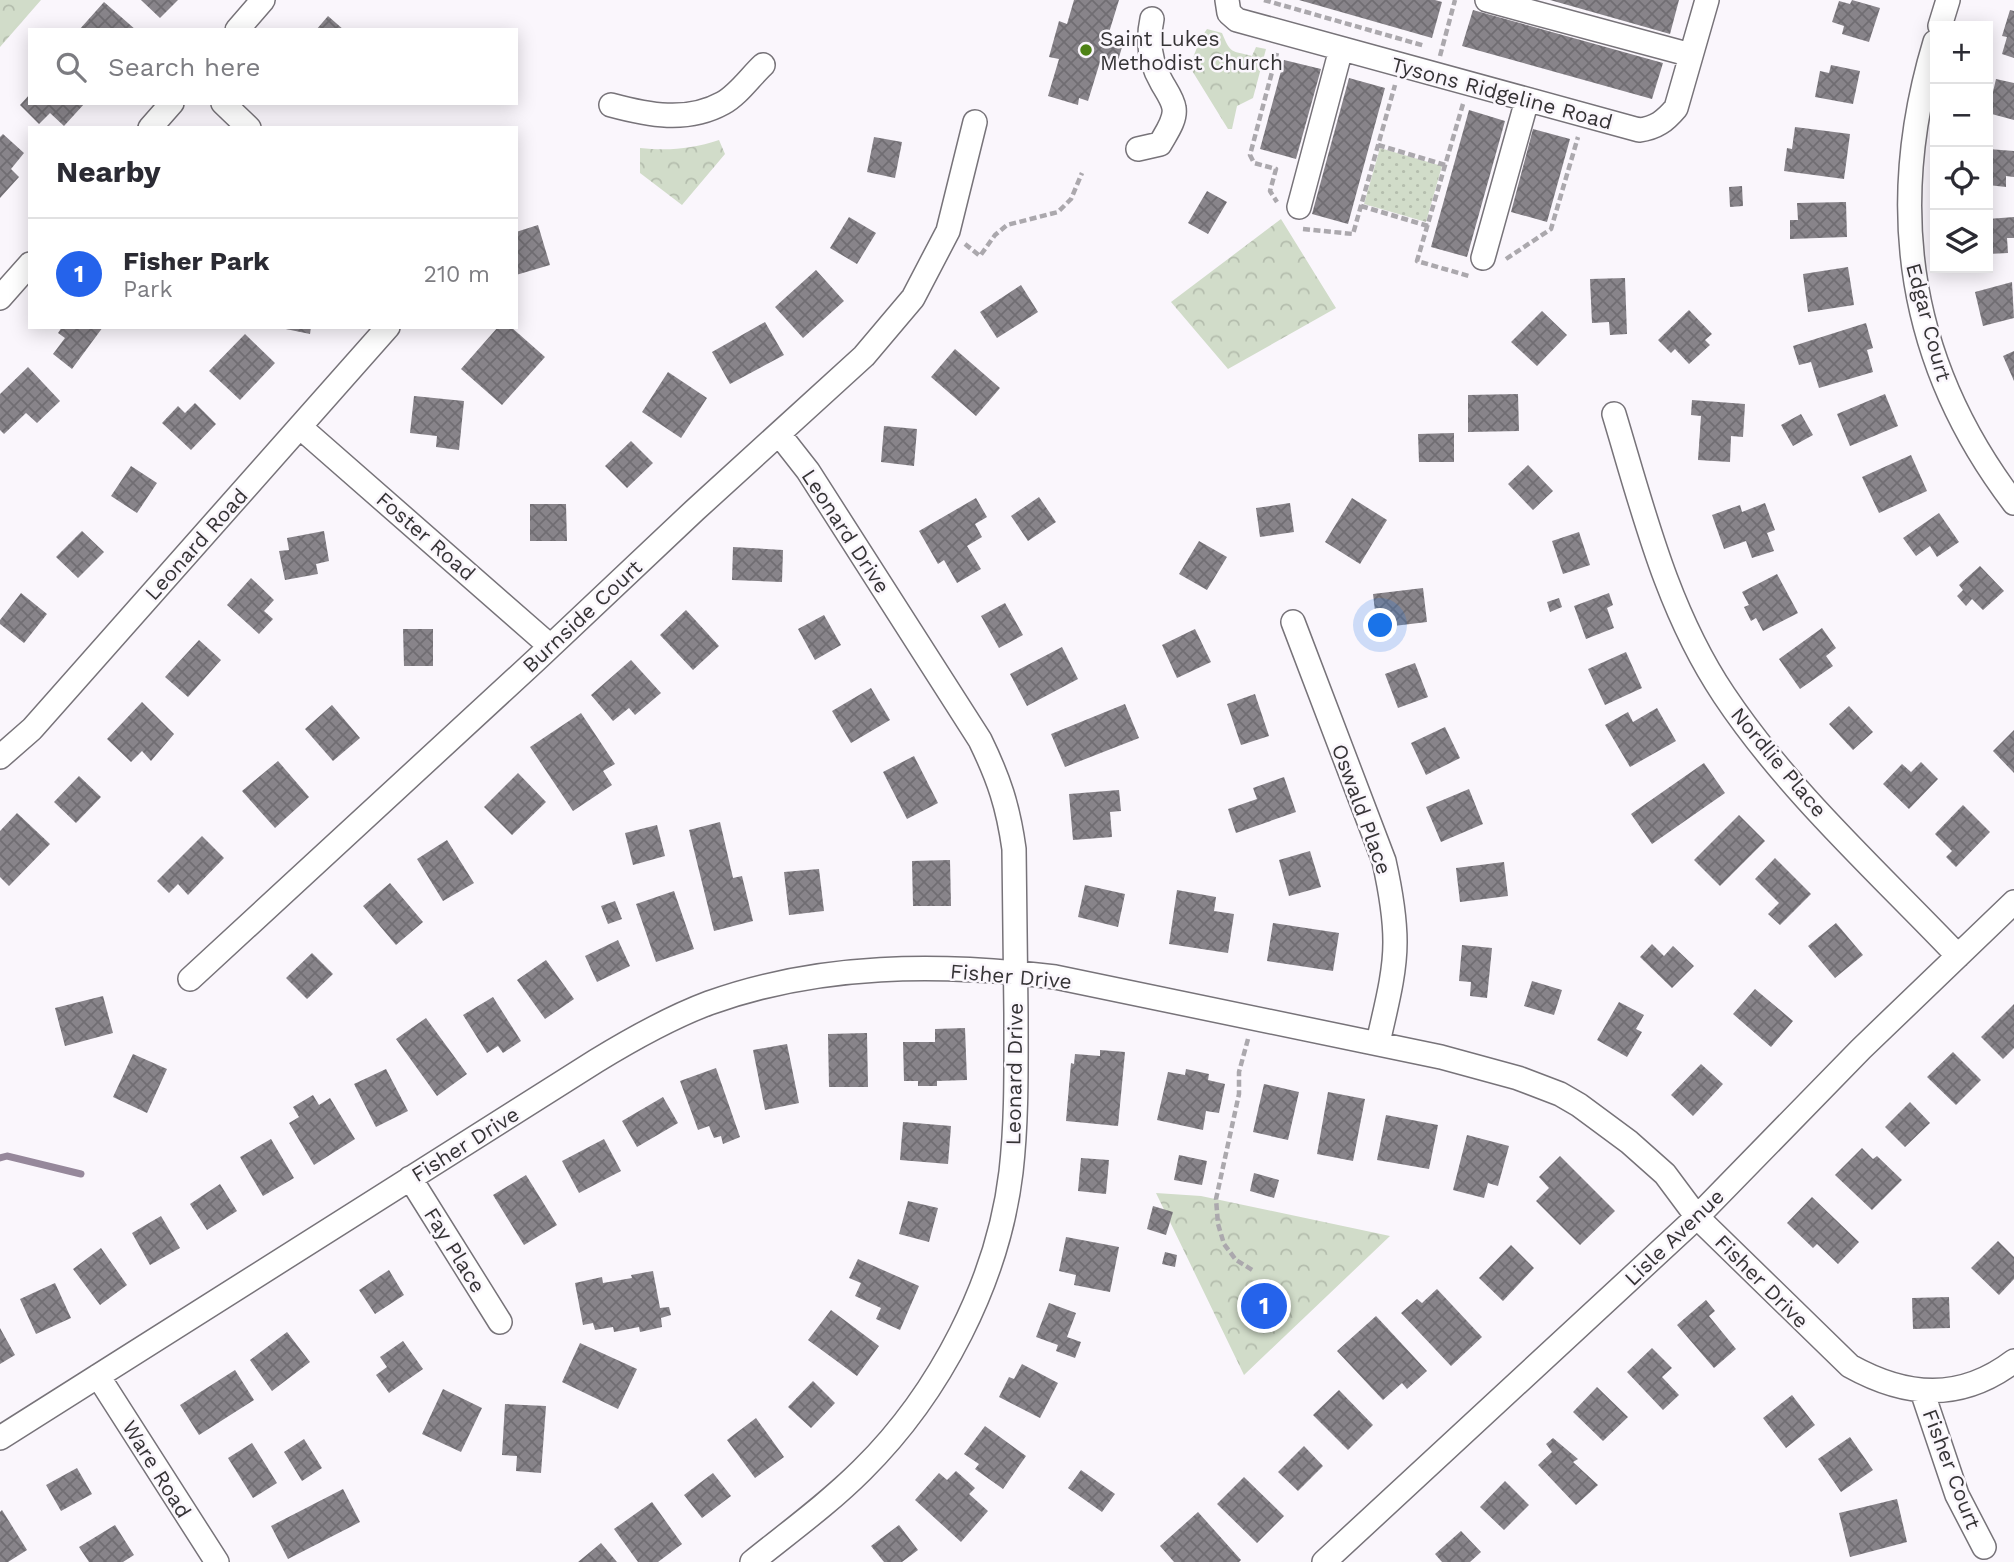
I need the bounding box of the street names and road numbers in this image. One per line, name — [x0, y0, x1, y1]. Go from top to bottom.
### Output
street label: Tysons Ridgeline Road — [1389, 51, 1615, 135]
street label: Edgar Court — [1901, 260, 1957, 384]
street label: Leonard Drive — [797, 464, 895, 598]
street label: Leonard Road — [139, 483, 253, 605]
street label: Foster Road — [371, 486, 481, 586]
street label: Burnside Court — [517, 554, 647, 678]
street label: Nordlie Place — [1726, 702, 1832, 822]
street label: Oswald Place — [1327, 740, 1397, 878]
street label: Fisher Drive — [949, 958, 1073, 994]
street label: Leonard Drive — [1000, 1002, 1028, 1146]
street label: Fisher Drive — [407, 1101, 523, 1187]
street label: Lisle Avenue — [1619, 1183, 1729, 1291]
street label: Fay Place — [419, 1203, 491, 1297]
street label: Fisher Drive — [1710, 1229, 1814, 1333]
street label: Fisher Court — [1918, 1405, 1986, 1533]
street label: Ware Road — [117, 1416, 197, 1522]

